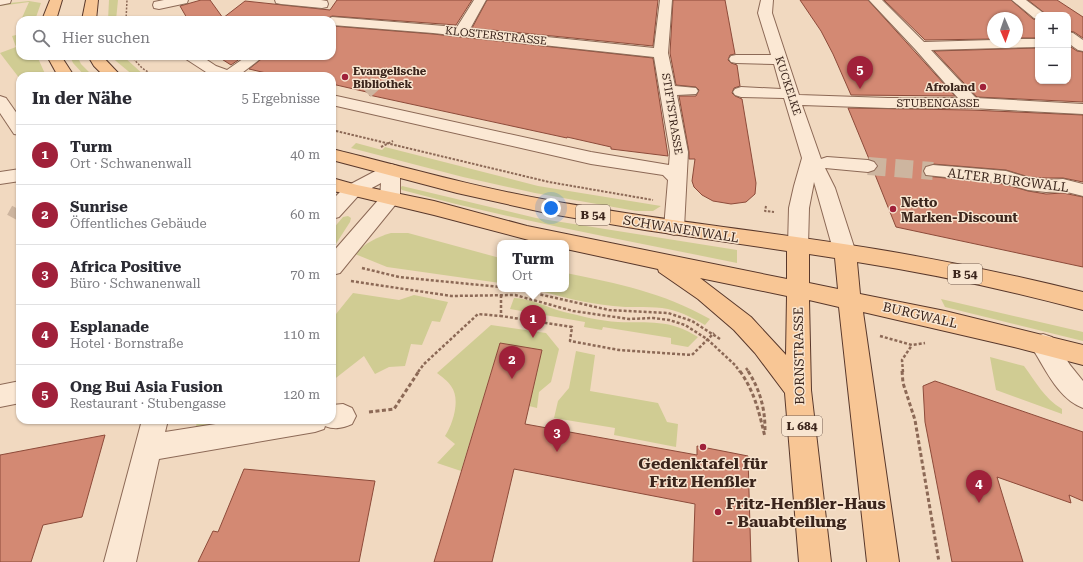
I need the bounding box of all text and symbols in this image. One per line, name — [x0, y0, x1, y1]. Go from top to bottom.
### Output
north arrow — [987, 12, 1023, 48]
map controls — [1035, 12, 1071, 84]
button: + — [1035, 12, 1071, 48]
search box — [16, 16, 336, 60]
street label: KLOSTERSTRASSE — [444, 24, 548, 48]
icon: search — [30, 27, 52, 49]
text: Hier suchen — [62, 29, 150, 47]
button: − — [1035, 48, 1071, 84]
street label: KUCKELKE — [772, 55, 804, 117]
pin: 5 — [847, 56, 873, 89]
place label: Evangelische Bibliothek — [353, 65, 427, 91]
marker: Evangelische Bibliothek — [340, 72, 350, 82]
street label: STIFTSTRASSE — [659, 72, 685, 156]
place label: Afroland — [925, 81, 976, 94]
marker: Afroland — [978, 82, 988, 92]
text: In der Nähe — [32, 88, 132, 108]
text: 5 Ergebnisse — [242, 91, 320, 106]
street label: STUBENGASSE — [896, 97, 980, 110]
text: Turm — [70, 138, 112, 156]
text: 1 — [41, 147, 49, 162]
text: 40 m — [290, 147, 320, 162]
text: Ort · Schwanenwall — [70, 156, 191, 171]
street label: ALTER BURGWALL — [947, 165, 1069, 195]
place label: Netto Marken-Discount — [901, 195, 1018, 225]
text: Sunrise — [70, 198, 128, 216]
your location — [541, 198, 561, 218]
marker: Netto Marken-Discount — [888, 204, 898, 214]
road number: B 54 — [576, 205, 610, 225]
text: 2 — [41, 207, 49, 222]
text: 60 m — [290, 207, 320, 222]
street label: SCHWANENWALL — [622, 212, 740, 246]
text: Öffentliches Gebäude — [70, 216, 207, 231]
popup — [497, 240, 569, 292]
text: Turm — [512, 250, 554, 268]
text: Africa Positive — [70, 258, 181, 276]
road number: B 54 — [948, 264, 982, 284]
text: 3 — [41, 267, 49, 282]
text: 70 m — [290, 267, 320, 282]
text: Ort — [512, 268, 533, 283]
text: Büro · Schwanenwall — [70, 276, 201, 291]
street label: BURGWALL — [881, 299, 959, 331]
pin: 1 — [520, 305, 546, 338]
street label: BORNSTRASSE — [791, 307, 807, 405]
text: Esplanade — [70, 318, 149, 336]
text: 4 — [41, 327, 49, 342]
text: 110 m — [283, 327, 320, 342]
text: Hotel · Bornstraße — [70, 336, 183, 351]
pin: 2 — [499, 346, 525, 379]
text: Ong Bui Asia Fusion — [70, 378, 223, 396]
text: 5 — [41, 387, 49, 402]
text: 120 m — [283, 387, 320, 402]
text: Restaurant · Stubengasse — [70, 396, 226, 411]
road number: L 684 — [782, 416, 822, 436]
pin: 3 — [544, 419, 570, 452]
marker: Gedenktafel für Fritz Henßler — [698, 442, 708, 452]
place label: Gedenktafel für Fritz Henßler — [638, 454, 768, 491]
pin: 4 — [966, 470, 992, 503]
place label: Fritz-Henßler-Haus - Bauabteilung — [726, 494, 886, 531]
marker: Fritz-Henßler-Haus - Bauabteilung — [713, 507, 723, 517]

